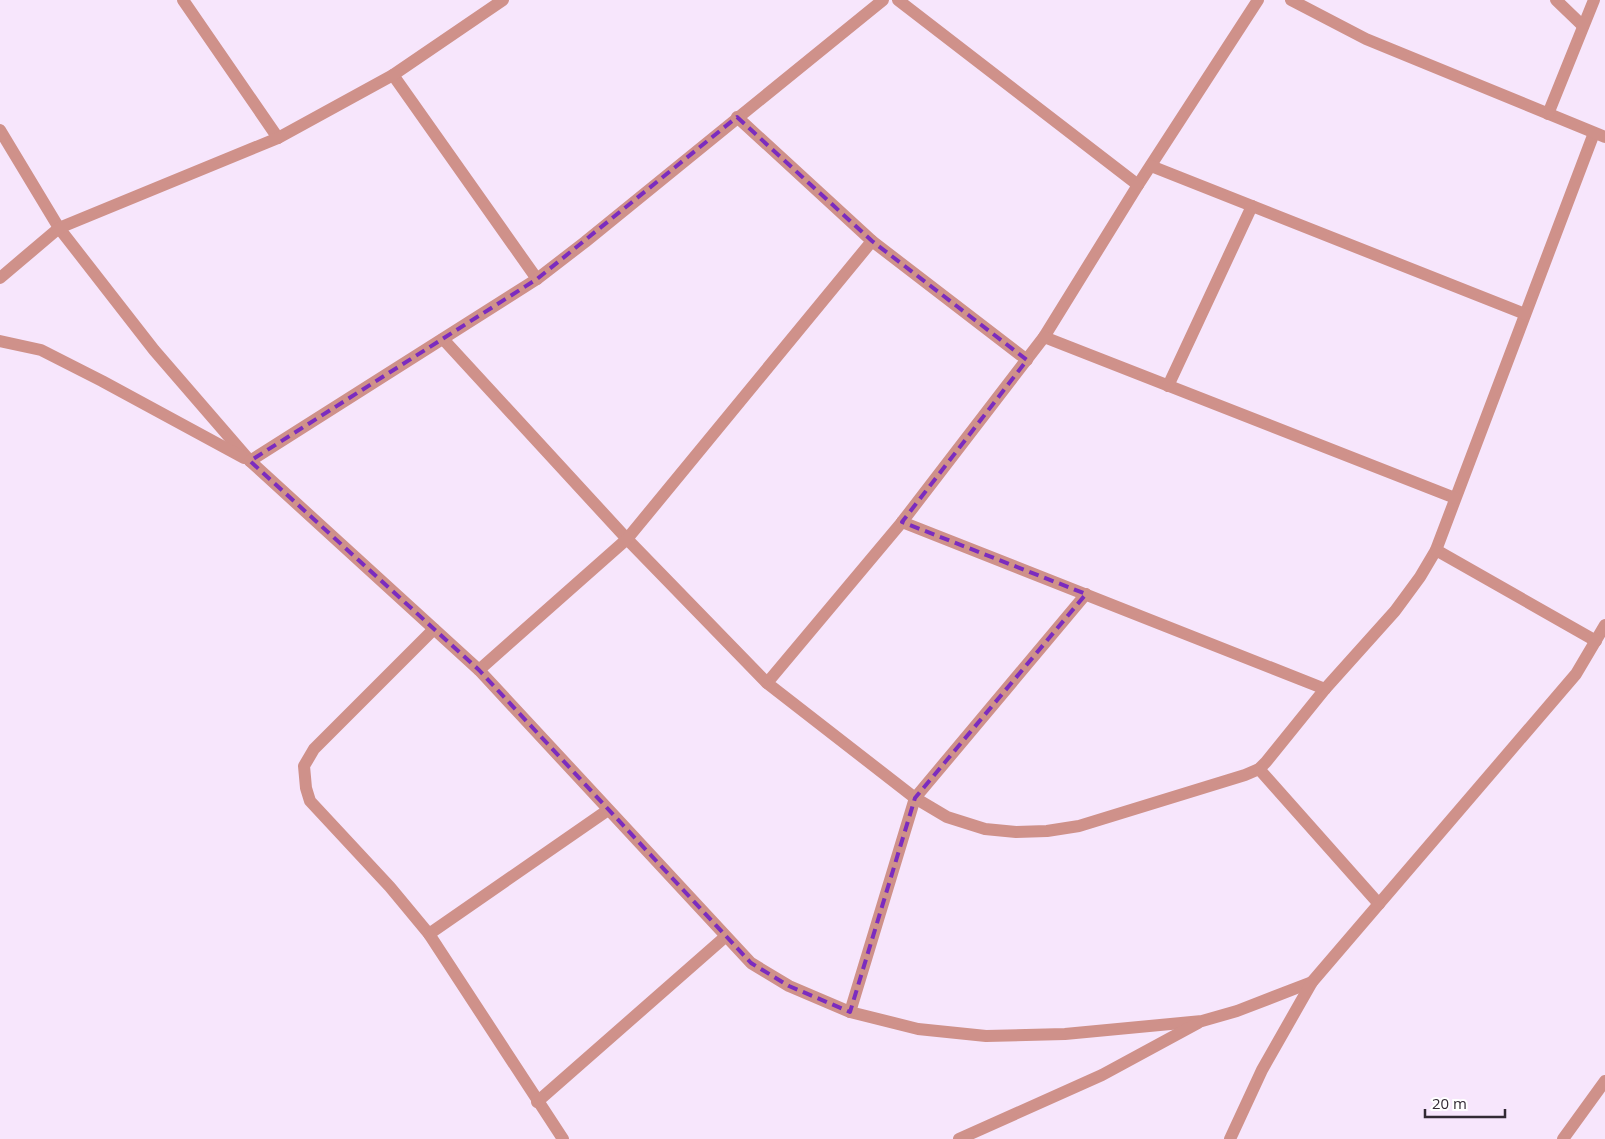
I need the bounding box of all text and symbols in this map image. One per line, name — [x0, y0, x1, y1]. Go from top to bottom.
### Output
scale bar — [1425, 1086, 1505, 1118]
text: 20 m — [1432, 1093, 1467, 1113]

